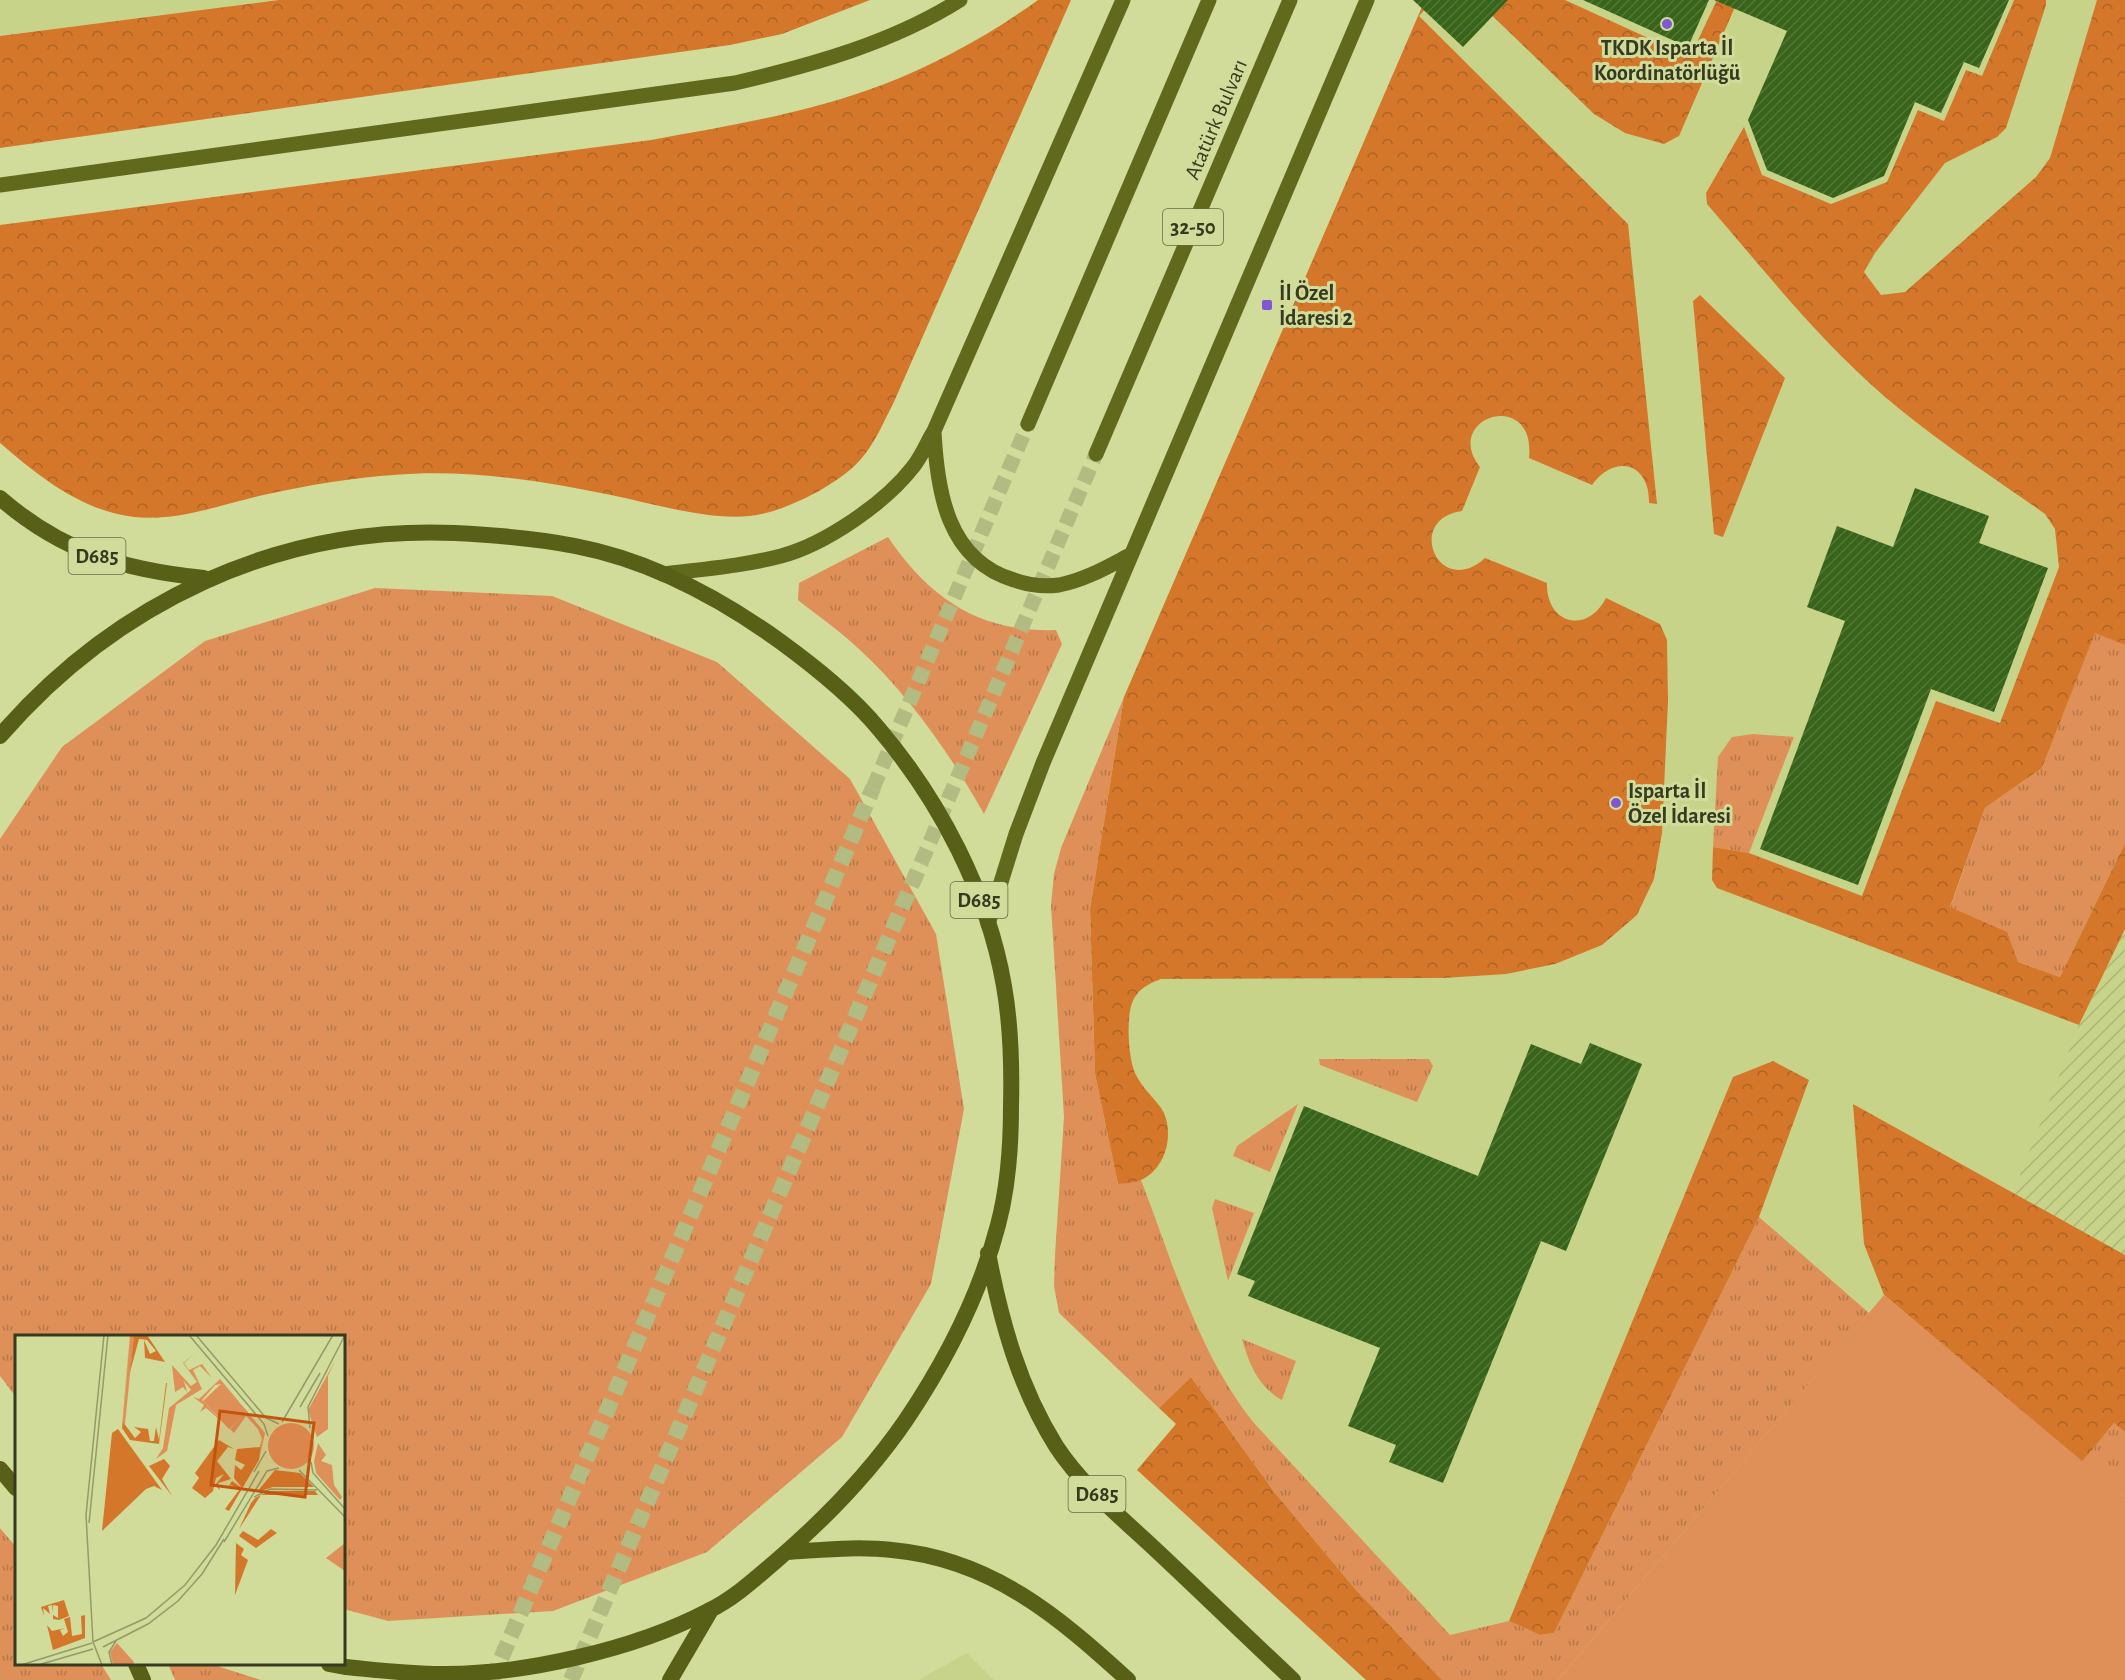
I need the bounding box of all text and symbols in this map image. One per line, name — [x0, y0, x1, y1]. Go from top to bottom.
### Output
marker: TKDK Isparta İl Koordinatörlüğü — [1660, 17, 1674, 31]
place label: TKDK Isparta İl Koordinatörlüğü — [1594, 34, 1741, 84]
street label: Atatürk Bulvarı — [1181, 56, 1251, 183]
road number: 32-50 — [1163, 209, 1223, 245]
place label: İl Özel İdaresi 2 — [1279, 279, 1353, 329]
marker: İl Özel İdaresi 2 — [1260, 298, 1274, 312]
road number: D685 — [68, 538, 126, 574]
place label: Isparta İl Özel İdaresi — [1628, 777, 1731, 827]
marker: Isparta İl Özel İdaresi — [1609, 796, 1623, 810]
road number: D685 — [950, 882, 1008, 918]
inset map — [15, 1335, 345, 1665]
road number: D685 — [1068, 1476, 1126, 1512]

